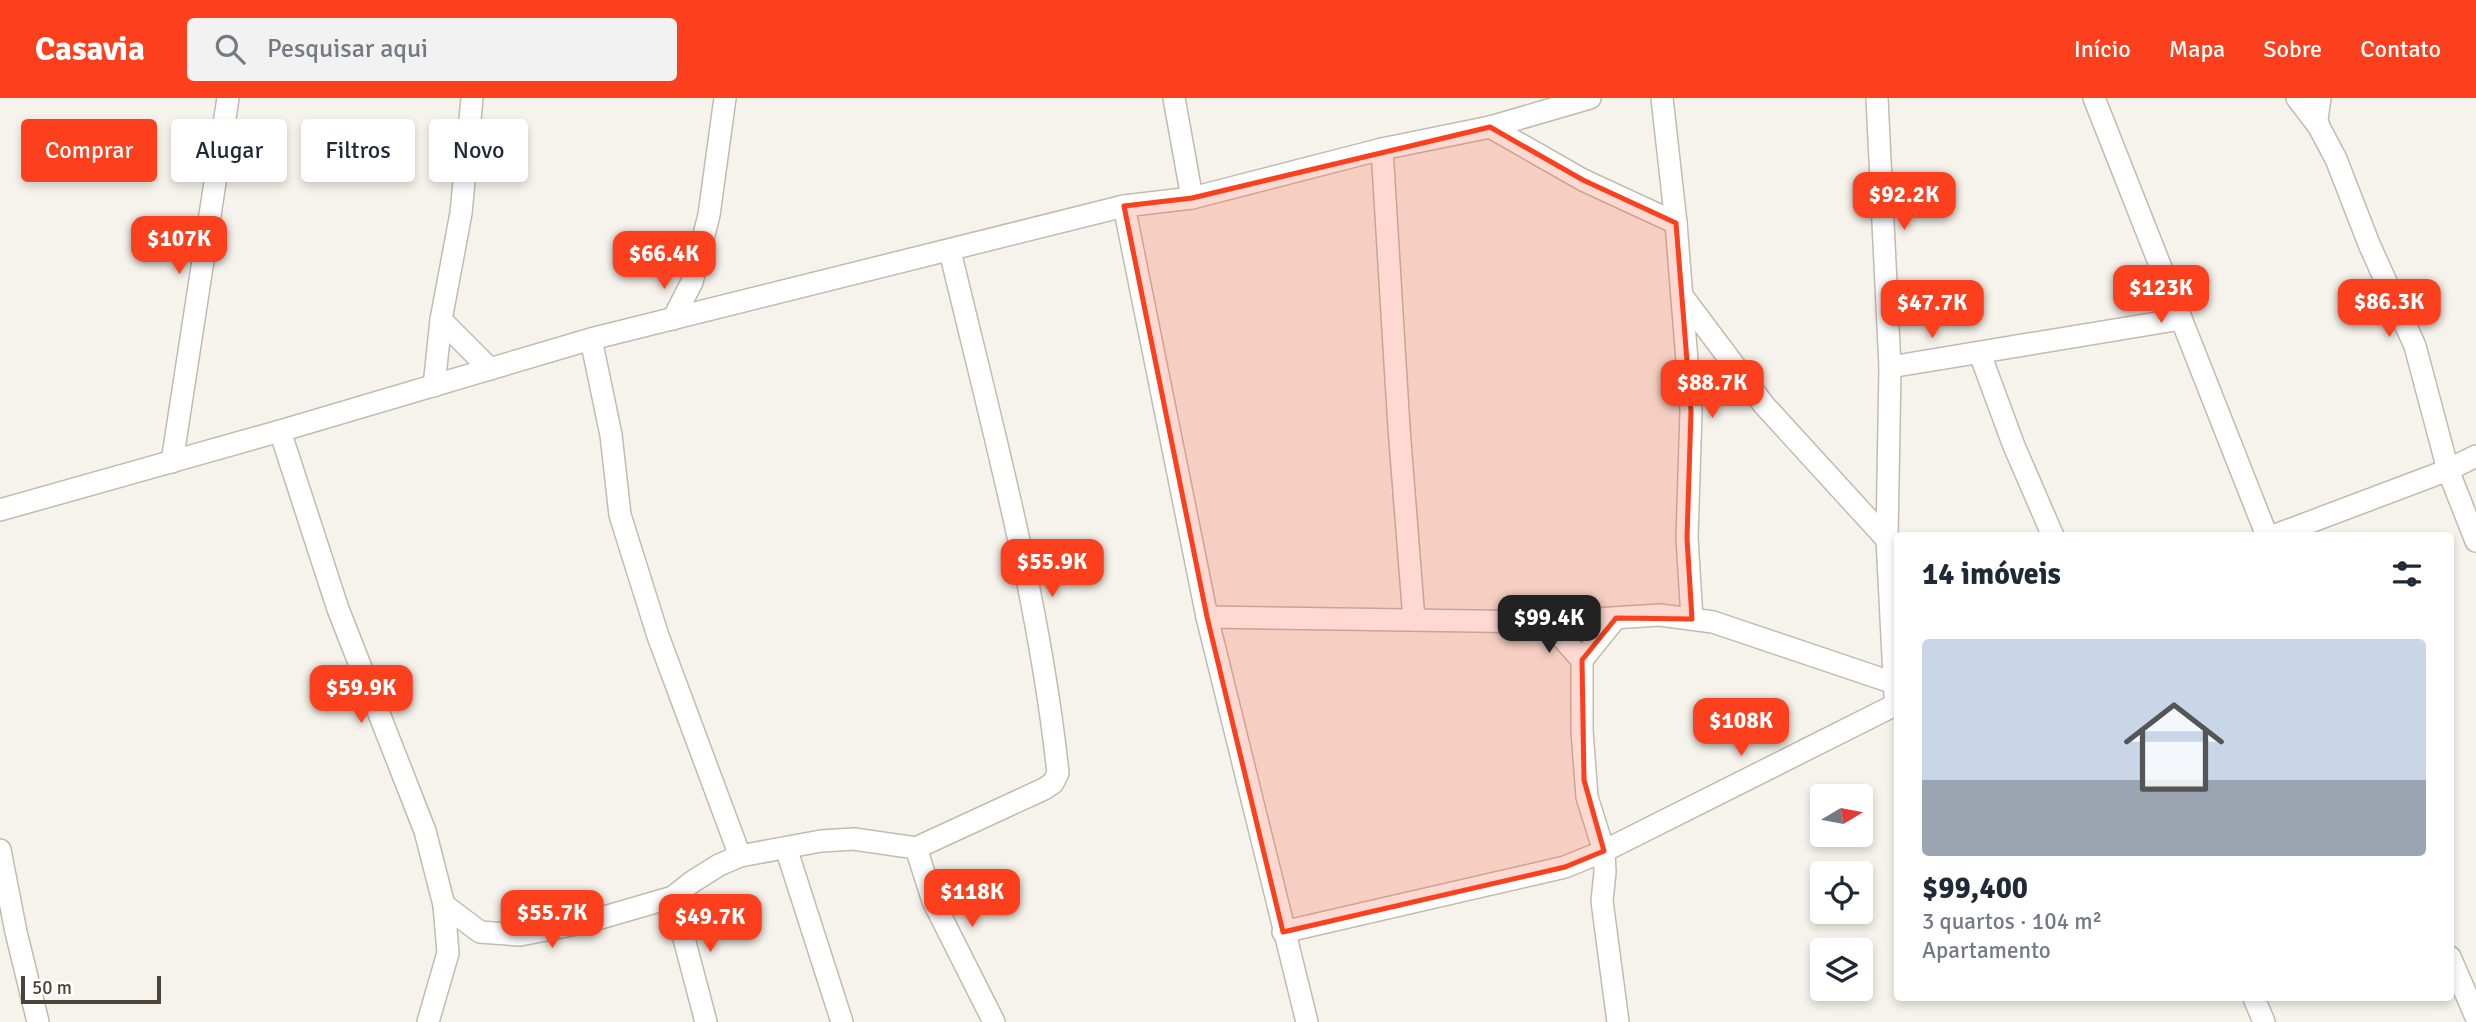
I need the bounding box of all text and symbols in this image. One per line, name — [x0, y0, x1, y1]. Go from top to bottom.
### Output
search box — [187, 18, 677, 81]
text: Casavia — [35, 29, 145, 70]
icon: search — [211, 30, 249, 68]
text: Pesquisar aqui — [267, 33, 428, 65]
text: Início — [2074, 34, 2131, 64]
text: Mapa — [2169, 34, 2225, 64]
text: Sobre — [2263, 34, 2322, 64]
text: Contato — [2360, 34, 2441, 64]
chip: Comprar — [21, 119, 157, 182]
chip: Alugar — [171, 119, 287, 182]
chip: Filtros — [301, 119, 415, 182]
chip: Novo — [429, 119, 528, 182]
pin: $92.2K — [1847, 172, 1961, 232]
text: $92.2K — [1869, 180, 1939, 209]
pin: $107K — [130, 216, 228, 276]
text: $107K — [147, 224, 211, 253]
pin: $66.4K — [607, 232, 721, 291]
text: $66.4K — [629, 239, 699, 268]
pin: $123K — [2112, 266, 2210, 325]
text: $123K — [2129, 273, 2193, 302]
pin: $47.7K — [1875, 280, 1989, 340]
pin: $86.3K — [2332, 280, 2446, 339]
text: $86.3K — [2354, 287, 2424, 316]
text: $47.7K — [1897, 288, 1967, 317]
pin: $88.7K — [1655, 360, 1769, 420]
text: $88.7K — [1677, 368, 1747, 397]
pin: $55.9K — [995, 540, 1109, 599]
text: $55.9K — [1017, 547, 1087, 576]
icon: filters — [2388, 555, 2426, 593]
text: 14 imóveis — [1922, 556, 2061, 593]
pin: $99.4K — [1492, 596, 1606, 655]
text: $99.4K — [1514, 603, 1584, 632]
pin: $59.9K — [304, 666, 418, 725]
text: $59.9K — [326, 673, 396, 702]
icon: home — [2111, 684, 2237, 810]
pin: $108K — [1692, 698, 1790, 758]
text: $108K — [1709, 706, 1773, 735]
north arrow — [1810, 784, 1872, 847]
map controls — [1810, 784, 1873, 1001]
button: locate — [1810, 861, 1873, 924]
pin: $118K — [923, 870, 1021, 929]
text: $99,400 — [1922, 870, 2028, 907]
text: $118K — [940, 877, 1004, 906]
pin: $55.7K — [495, 890, 609, 950]
pin: $49.7K — [653, 894, 767, 954]
text: $55.7K — [517, 898, 587, 927]
text: $49.7K — [675, 902, 745, 931]
text: 3 quartos · 104 m² — [1922, 907, 2102, 936]
text: Apartamento — [1922, 936, 2051, 965]
button: layers — [1810, 938, 1873, 1001]
scale bar — [21, 973, 161, 1005]
text: 50 m — [32, 976, 72, 1000]

